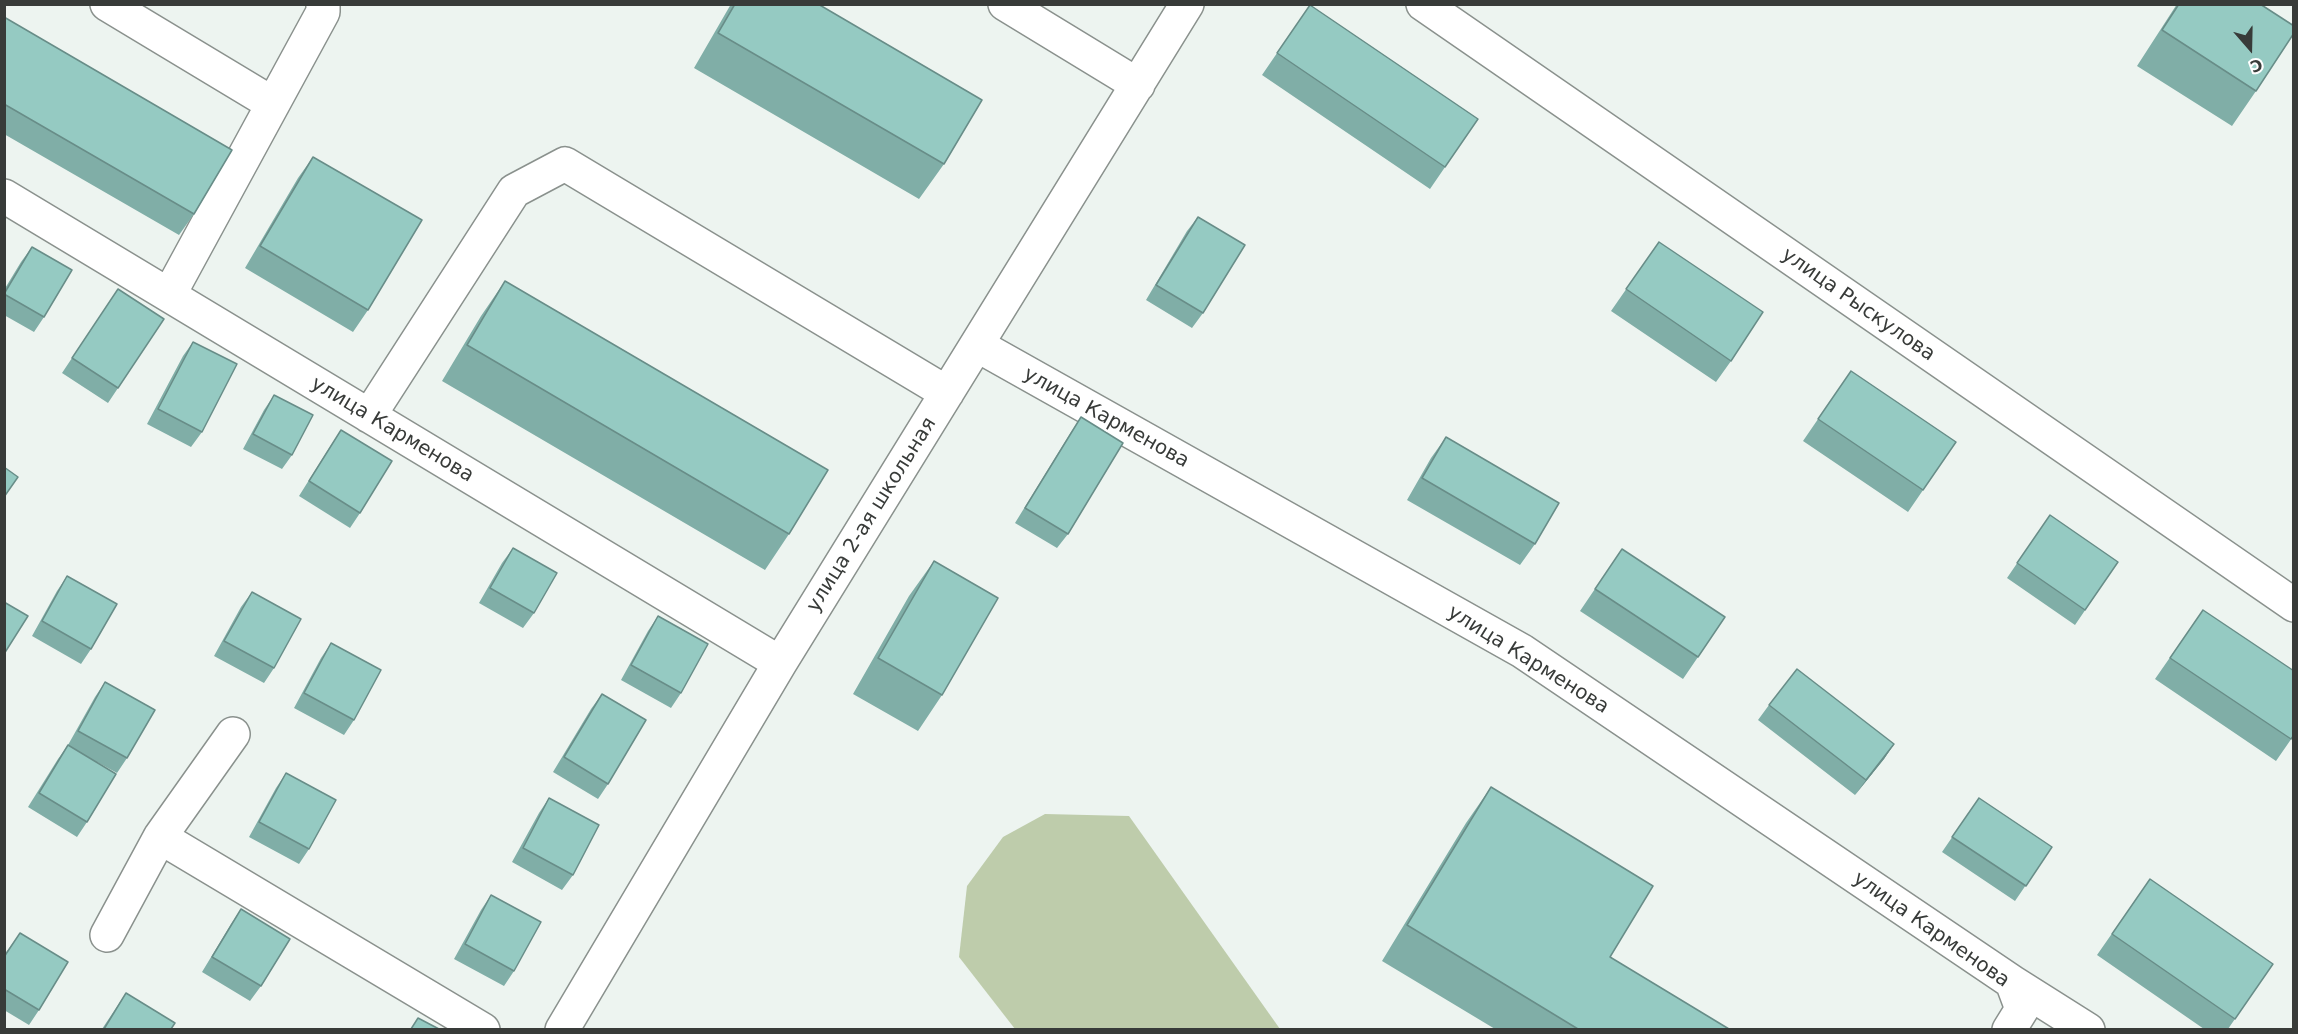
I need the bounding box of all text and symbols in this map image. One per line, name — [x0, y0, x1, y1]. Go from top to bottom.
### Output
north arrow — [2220, 18, 2280, 78]
text: С — [2248, 54, 2265, 76]
street label: улица Рыскулова — [1777, 243, 1939, 367]
street label: улица Карменова — [1019, 362, 1193, 474]
street label: улица Карменова — [306, 372, 478, 488]
street label: улица 2-ая школьная — [802, 413, 942, 617]
street label: улица Карменова — [1443, 601, 1613, 719]
street label: улица Карменова — [1848, 867, 2014, 993]

